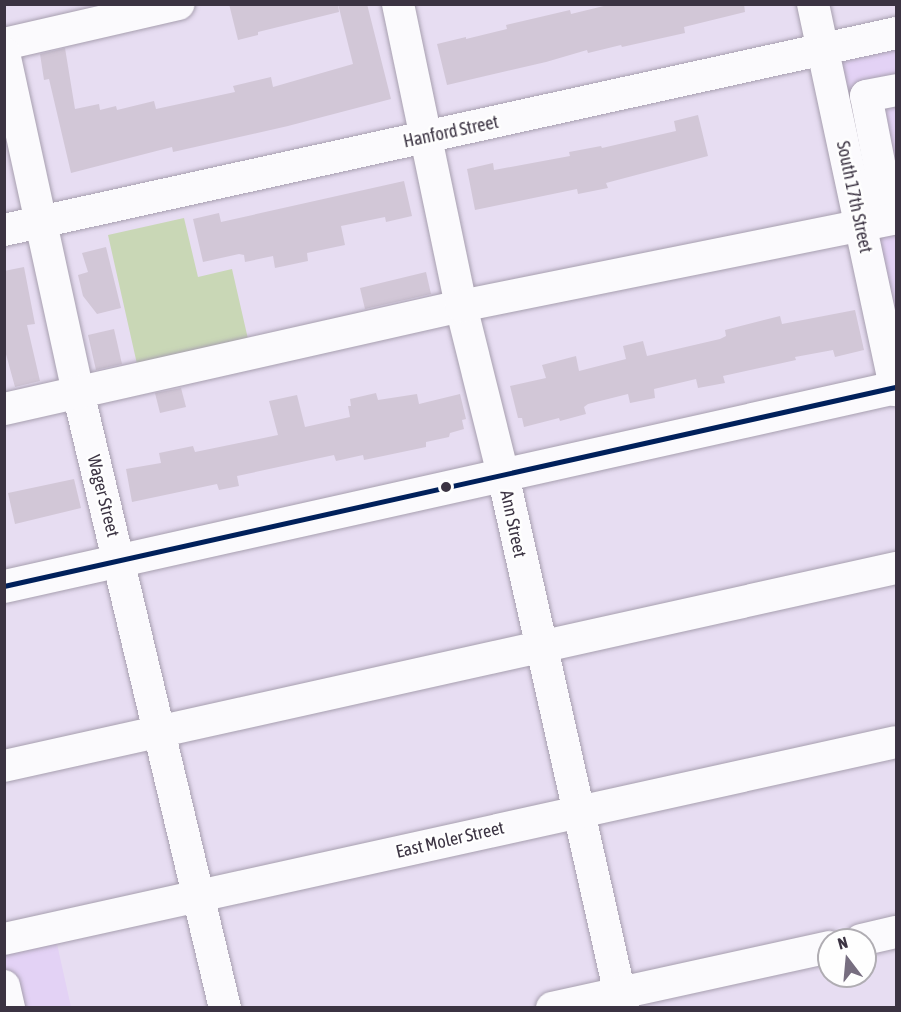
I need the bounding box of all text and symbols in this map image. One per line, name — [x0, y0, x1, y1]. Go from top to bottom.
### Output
street label: Hanford Street — [401, 111, 501, 153]
street label: South 17th Street — [832, 139, 876, 255]
street label: Wager Street — [82, 453, 124, 539]
unlabelled marker — [440, 481, 452, 493]
street label: Ann Street — [495, 488, 531, 560]
street label: East Moler Street — [394, 817, 506, 863]
north arrow — [817, 928, 877, 988]
text: N — [836, 933, 850, 953]

